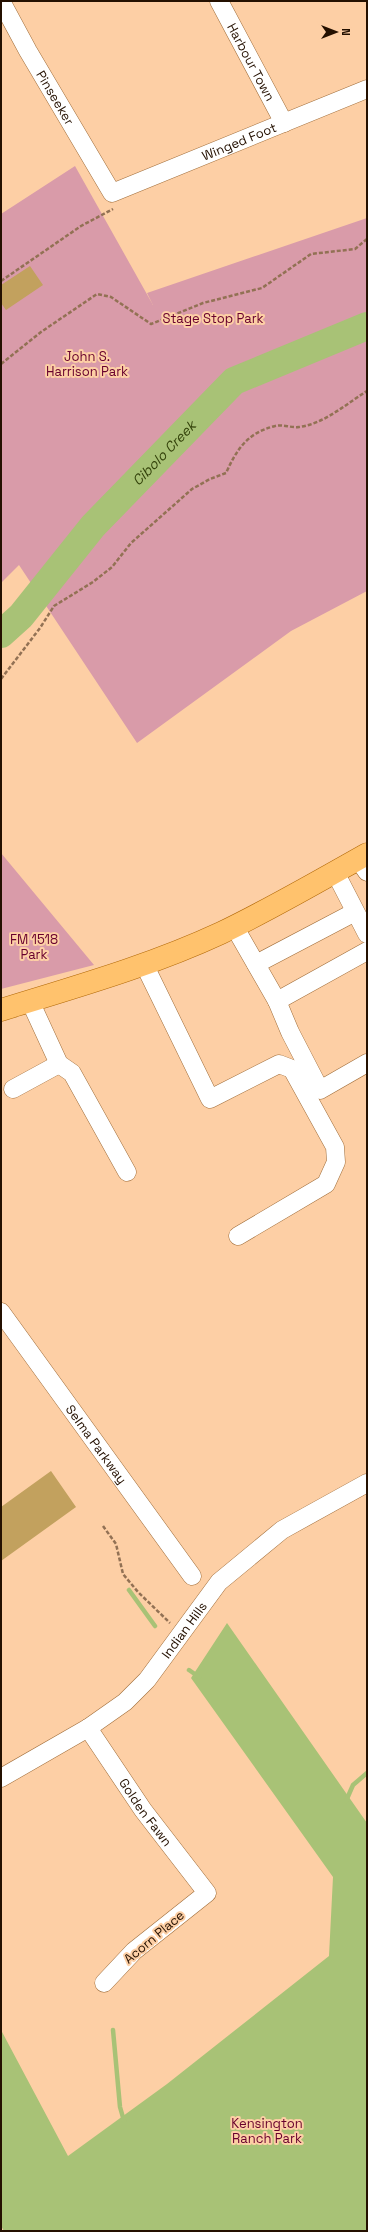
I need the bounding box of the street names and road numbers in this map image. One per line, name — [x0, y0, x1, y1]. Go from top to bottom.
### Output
street label: Harbour Town — [224, 20, 279, 104]
street label: Pinseeker — [33, 67, 78, 128]
street label: Winged Foot — [199, 118, 279, 164]
street label: Selma Parkway — [62, 1401, 131, 1487]
street label: Indian Hills — [157, 1598, 211, 1662]
street label: Golden Fawn — [115, 1775, 176, 1849]
street label: Acorn Place — [120, 1907, 188, 1967]

